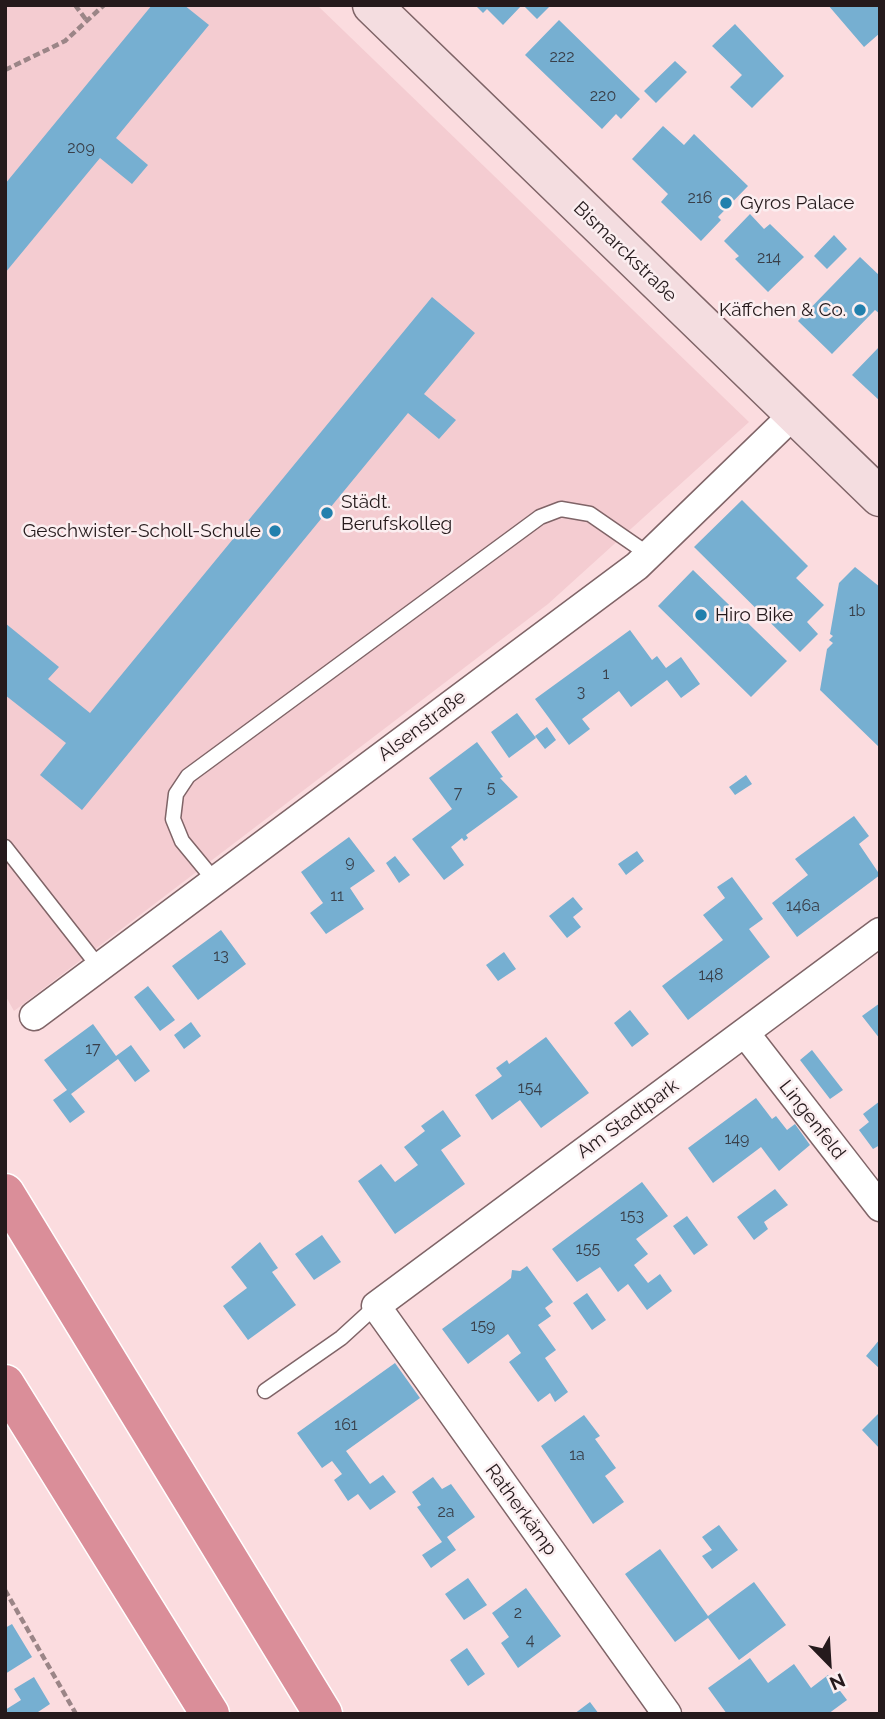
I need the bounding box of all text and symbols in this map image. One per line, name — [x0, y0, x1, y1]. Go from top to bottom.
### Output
house number: 222 — [549, 47, 575, 67]
house number: 220 — [590, 86, 616, 106]
house number: 209 — [67, 138, 95, 158]
house number: 216 — [688, 188, 712, 208]
place label: Gyros Palace — [740, 192, 854, 214]
marker: Gyros Palace — [718, 195, 734, 211]
street label: Bismarckstraße — [569, 197, 681, 307]
house number: 214 — [757, 248, 781, 268]
place label: Käffchen & Co. — [719, 299, 846, 321]
marker: Käffchen & Co. — [852, 302, 868, 318]
place label: Städt. Berufskolleg — [341, 491, 452, 535]
marker: Städt. Berufskolleg — [319, 505, 335, 521]
place label: Geschwister-Scholl-Schule — [23, 520, 261, 542]
marker: Geschwister-Scholl-Schule — [267, 523, 283, 539]
house number: 1b — [849, 601, 865, 621]
place label: Hiro Bike — [715, 604, 793, 626]
marker: Hiro Bike — [693, 607, 709, 623]
house number: 1 — [603, 664, 609, 684]
house number: 3 — [577, 682, 585, 702]
street label: Alsenstraße — [374, 686, 470, 766]
house number: 5 — [487, 778, 495, 798]
house number: 7 — [454, 783, 462, 803]
house number: 9 — [345, 852, 355, 872]
house number: 11 — [330, 886, 344, 906]
house number: 146a — [786, 896, 820, 916]
house number: 13 — [213, 946, 229, 966]
house number: 148 — [698, 965, 724, 985]
house number: 17 — [85, 1039, 101, 1059]
street label: Am Stadtpark — [573, 1074, 683, 1164]
street label: Lingenfeld — [774, 1076, 850, 1164]
house number: 154 — [518, 1078, 542, 1098]
house number: 149 — [725, 1129, 749, 1149]
house number: 153 — [620, 1206, 644, 1226]
house number: 155 — [576, 1239, 600, 1259]
house number: 159 — [471, 1316, 495, 1336]
house number: 161 — [334, 1415, 358, 1435]
house number: 1a — [569, 1445, 585, 1465]
street label: Ratherkämp — [480, 1460, 562, 1560]
house number: 2a — [437, 1502, 455, 1522]
house number: 2 — [514, 1603, 522, 1623]
north arrow — [794, 1628, 864, 1698]
house number: 4 — [526, 1630, 534, 1650]
text: N — [826, 1669, 849, 1695]

